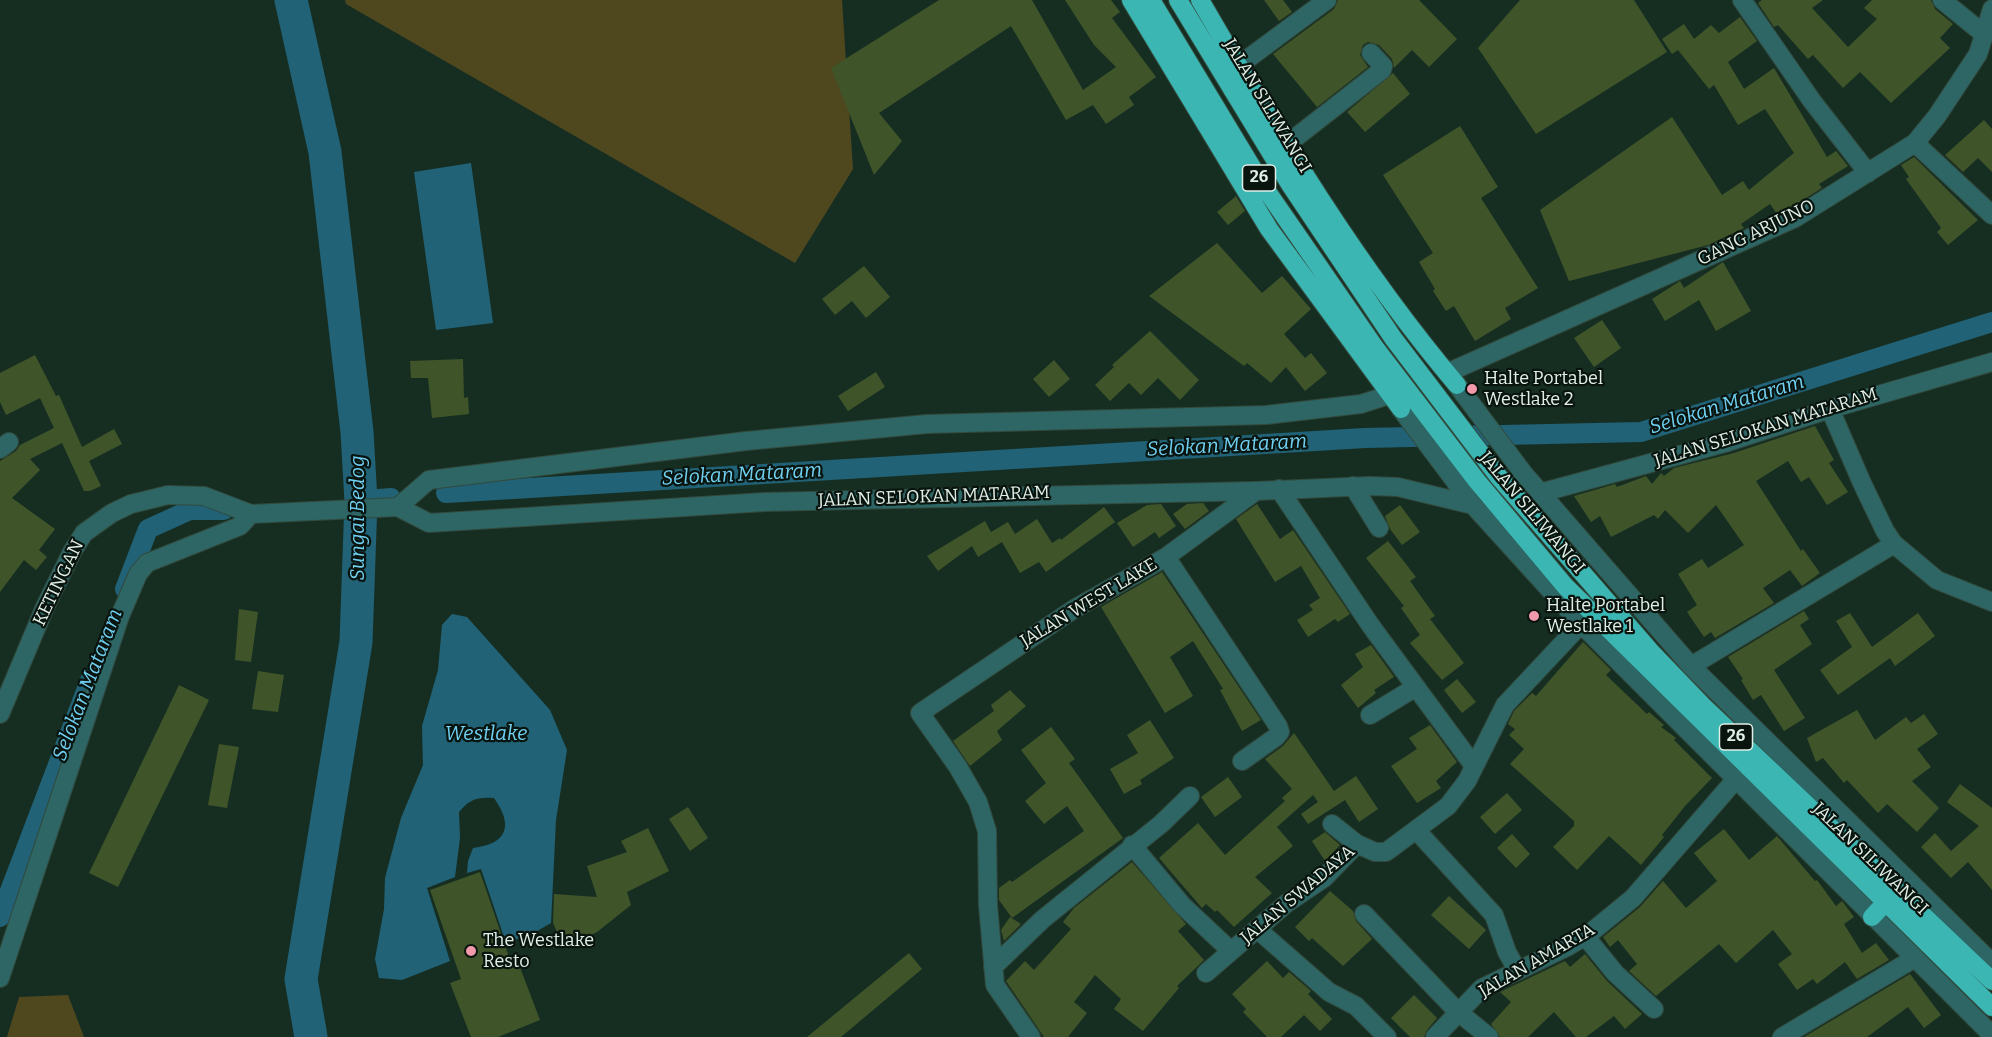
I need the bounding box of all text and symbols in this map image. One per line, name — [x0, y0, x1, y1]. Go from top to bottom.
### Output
street label: JALAN SILIWANGI — [1218, 35, 1316, 177]
road number: 26 — [1242, 165, 1276, 191]
street label: GANG ARJUNO — [1694, 195, 1818, 271]
place label: Halte Portabel Westlake 2 — [1484, 368, 1603, 410]
water label: Selokan Mataram — [1647, 370, 1807, 440]
marker: Halte Portabel Westlake 2 — [1465, 382, 1479, 396]
street label: JALAN SELOKAN MATARAM — [1652, 384, 1880, 472]
water label: Selokan Mataram — [1146, 430, 1308, 462]
street label: JALAN SILIWANGI — [1475, 448, 1589, 578]
water label: Sungai Bedog — [346, 455, 370, 581]
water label: Selokan Mataram — [661, 459, 823, 491]
street label: JALAN SELOKAN MATARAM — [818, 482, 1050, 512]
street label: KETINGAN — [29, 537, 89, 629]
street label: JALAN WEST LAKE — [1017, 554, 1161, 652]
place label: Halte Portabel Westlake 1 — [1546, 595, 1665, 638]
water label: Selokan Mataram — [48, 606, 128, 764]
marker: Halte Portabel Westlake 1 — [1527, 609, 1541, 623]
water label: Westlake — [445, 722, 527, 746]
road number: 26 — [1720, 724, 1752, 750]
street label: JALAN SILIWANGI — [1808, 798, 1932, 920]
street label: JALAN SWADAYA — [1237, 841, 1359, 949]
street label: JALAN AMARTA — [1475, 919, 1599, 1003]
place label: The Westlake Resto — [483, 930, 594, 972]
marker: The Westlake Resto — [464, 944, 478, 958]

